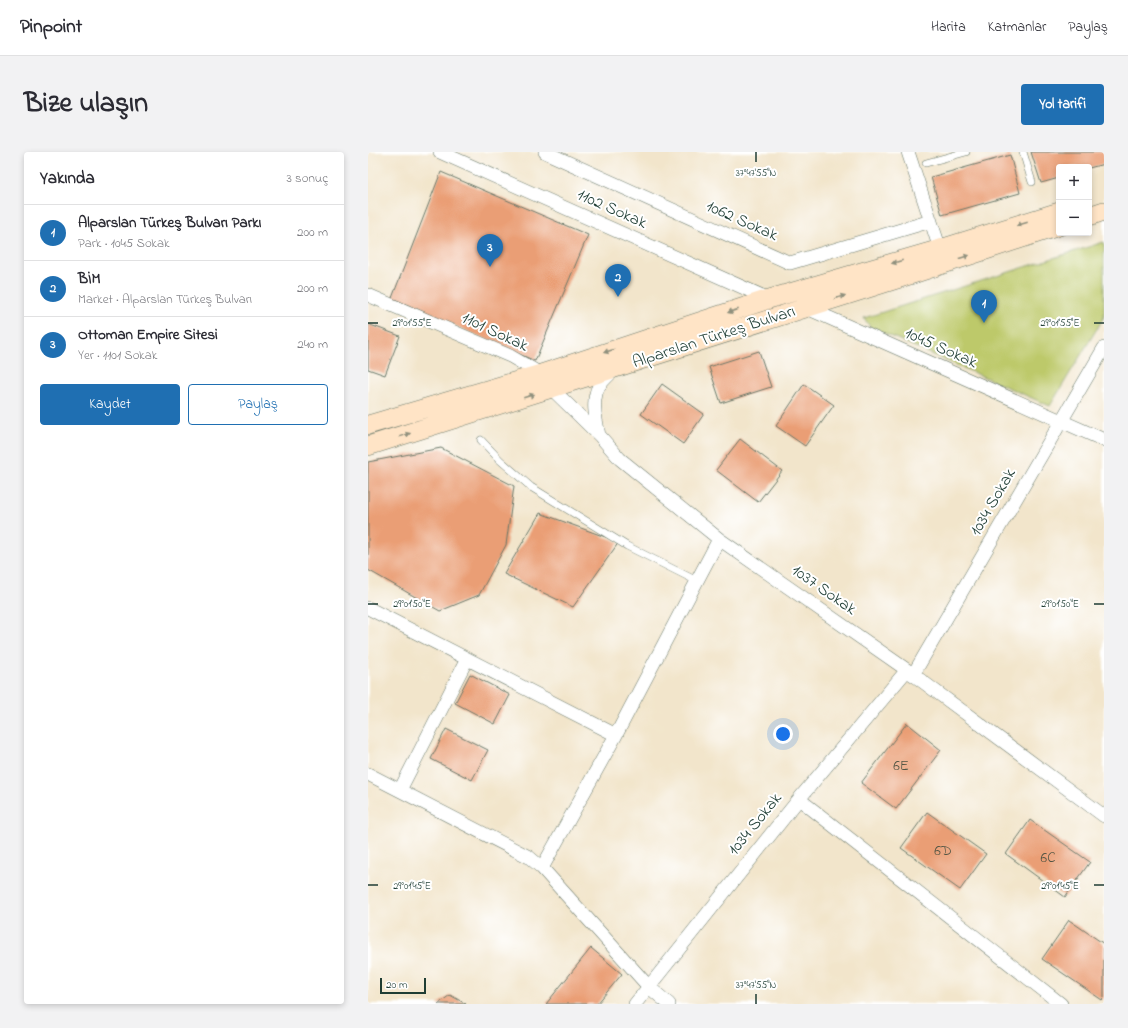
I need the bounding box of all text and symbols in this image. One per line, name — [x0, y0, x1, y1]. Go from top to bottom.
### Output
text: Pinpoint — [20, 14, 82, 41]
text: Harita — [931, 17, 966, 38]
text: Katmanlar — [988, 17, 1046, 38]
text: Paylaş — [1068, 17, 1108, 38]
text: Bize ulaşın — [24, 84, 148, 125]
button: Yol tarifi — [1021, 84, 1104, 125]
map controls — [1056, 164, 1092, 236]
button: + — [1056, 164, 1092, 200]
text: Yakında — [40, 166, 95, 191]
text: 37°47'55"N — [736, 166, 777, 181]
text: 3 sonuç — [286, 169, 328, 188]
street label: 1102 Sokak — [573, 182, 651, 236]
street label: 1062 Sokak — [702, 194, 782, 248]
button: − — [1056, 200, 1092, 236]
text: Alparslan Türkeş Bulvarı Parkı — [78, 212, 262, 234]
one-way arrow — [1015, 221, 1027, 227]
text: 1 — [51, 223, 55, 242]
text: 200 m — [297, 223, 328, 242]
text: Park · 1045 Sokak — [78, 234, 170, 253]
pin: 3 — [477, 234, 503, 267]
one-way arrow — [958, 254, 970, 260]
one-way arrow — [891, 259, 903, 265]
pin: 2 — [605, 264, 631, 297]
text: BİM — [78, 268, 101, 290]
text: 2 — [50, 279, 56, 298]
text: 200 m — [297, 279, 328, 298]
text: Market · Alparslan Türkeş Bulvarı — [78, 290, 252, 309]
pin: 1 — [971, 290, 997, 323]
one-way arrow — [834, 294, 846, 300]
street label: Alparslan Türkeş Bulvarı — [629, 299, 799, 375]
street label: 1101 Sokak — [457, 306, 533, 359]
one-way arrow — [726, 308, 738, 314]
text: 29°01'55"E — [392, 316, 432, 331]
text: 29°01'55"E — [1040, 316, 1080, 331]
street label: 1045 Sokak — [901, 321, 982, 375]
text: Ottoman Empire Sitesi — [78, 324, 218, 346]
text: 3 — [50, 335, 56, 354]
text: 240 m — [297, 335, 328, 354]
text: Yer · 1101 Sokak — [78, 346, 157, 365]
one-way arrow — [603, 349, 615, 355]
button: Kaydet — [40, 384, 180, 425]
button: Paylaş — [188, 384, 328, 425]
one-way arrow — [524, 393, 536, 399]
one-way arrow — [400, 432, 412, 438]
street label: 1034 Sokak — [964, 463, 1023, 540]
street label: 1037 Sokak — [786, 558, 862, 622]
text: 29°01'50"E — [393, 597, 431, 612]
text: 29°01'50"E — [1041, 597, 1079, 612]
your location — [773, 724, 793, 744]
house number: 6E — [893, 755, 909, 777]
street label: 1034 Sokak — [722, 787, 788, 861]
house number: 6D — [934, 840, 952, 862]
house number: 6C — [1041, 847, 1055, 869]
text: 29°01'45"E — [393, 879, 431, 894]
text: 29°01'45"E — [1041, 879, 1079, 894]
scale bar — [380, 976, 426, 995]
text: 20 m — [386, 977, 408, 993]
text: 37°47'55"N — [736, 978, 777, 993]

